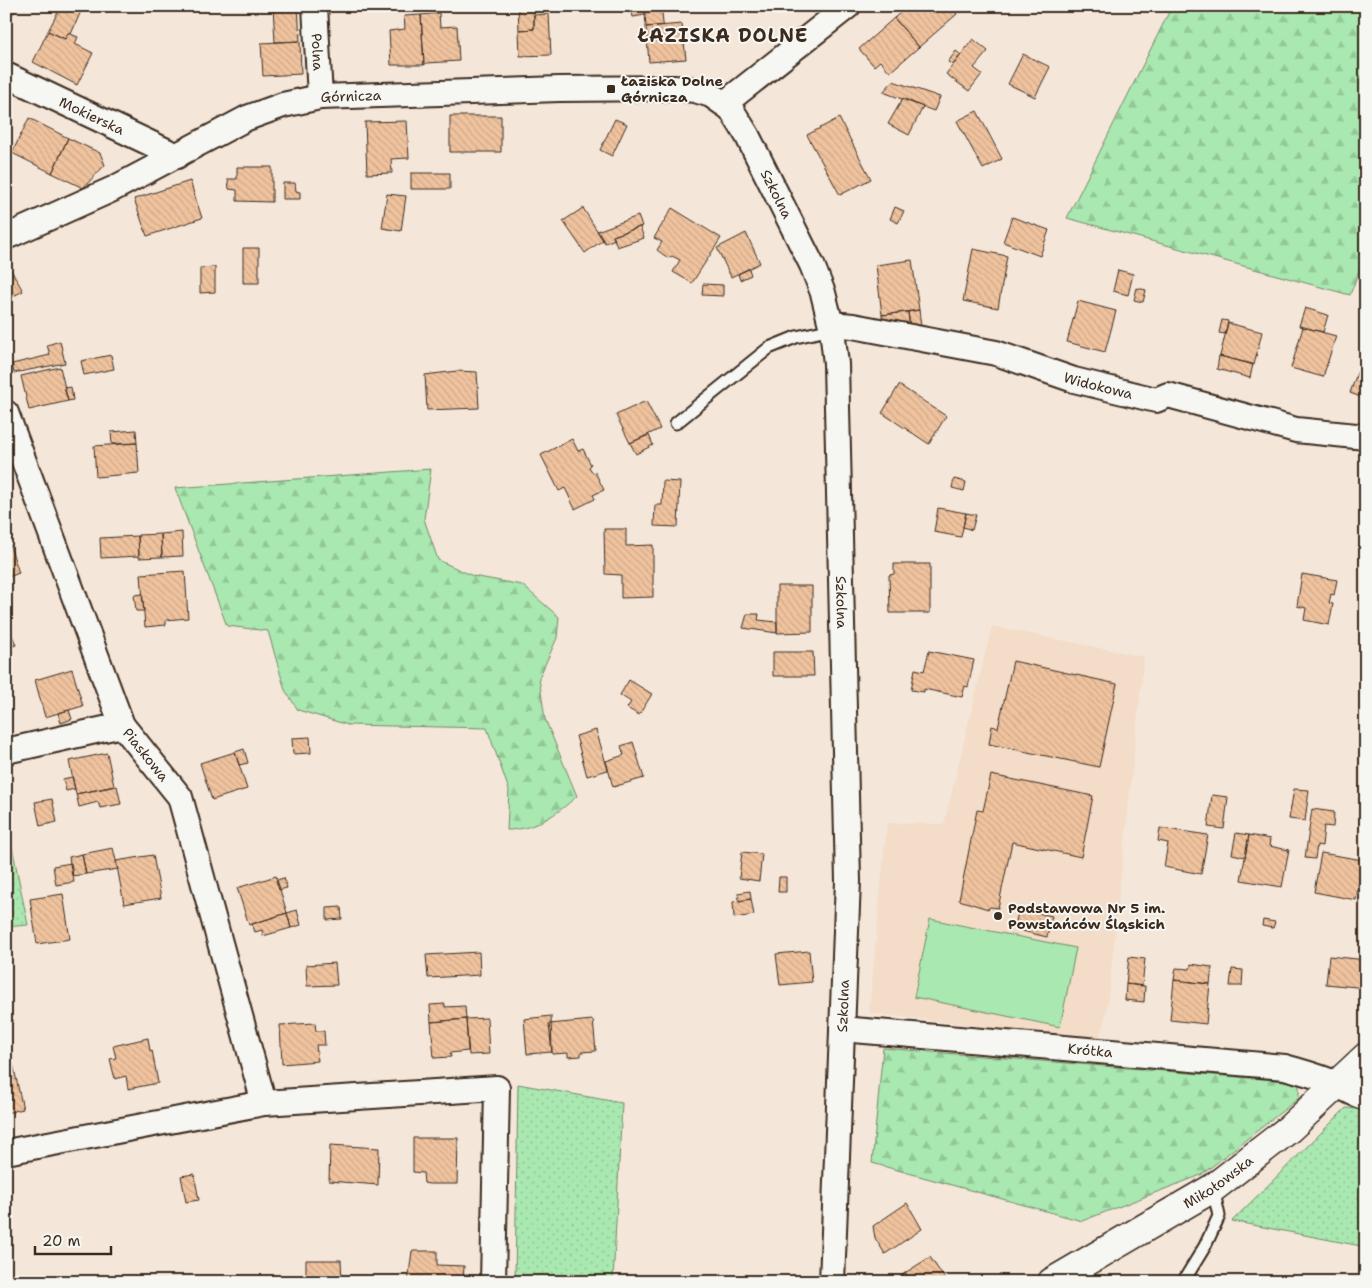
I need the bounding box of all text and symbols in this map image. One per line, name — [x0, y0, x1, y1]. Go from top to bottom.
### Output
district label: ŁAZISKA DOLNE — [637, 23, 808, 48]
street label: Polna — [308, 33, 328, 71]
place label: Łaziska Dolne Górnicza — [620, 72, 723, 106]
marker: Łaziska Dolne Górnicza — [605, 83, 617, 95]
street label: Górnicza — [320, 86, 382, 106]
street label: Mokierska — [56, 93, 128, 139]
street label: Szkolna — [757, 166, 797, 222]
street label: Widokowa — [1061, 368, 1135, 403]
street label: Szkolna — [832, 576, 851, 629]
street label: Piaskowa — [119, 724, 173, 785]
place label: Podstawowa Nr 5 im. Powstańców Śląskich — [1008, 899, 1165, 933]
marker: Podstawowa Nr 5 im. Powstańców Śląskich — [992, 910, 1004, 922]
street label: Szkolna — [833, 979, 853, 1033]
street label: Krótka — [1067, 1039, 1114, 1061]
street label: Mikołowska — [1180, 1151, 1257, 1212]
scale bar — [35, 1223, 111, 1255]
text: 20 m — [42, 1231, 81, 1251]

